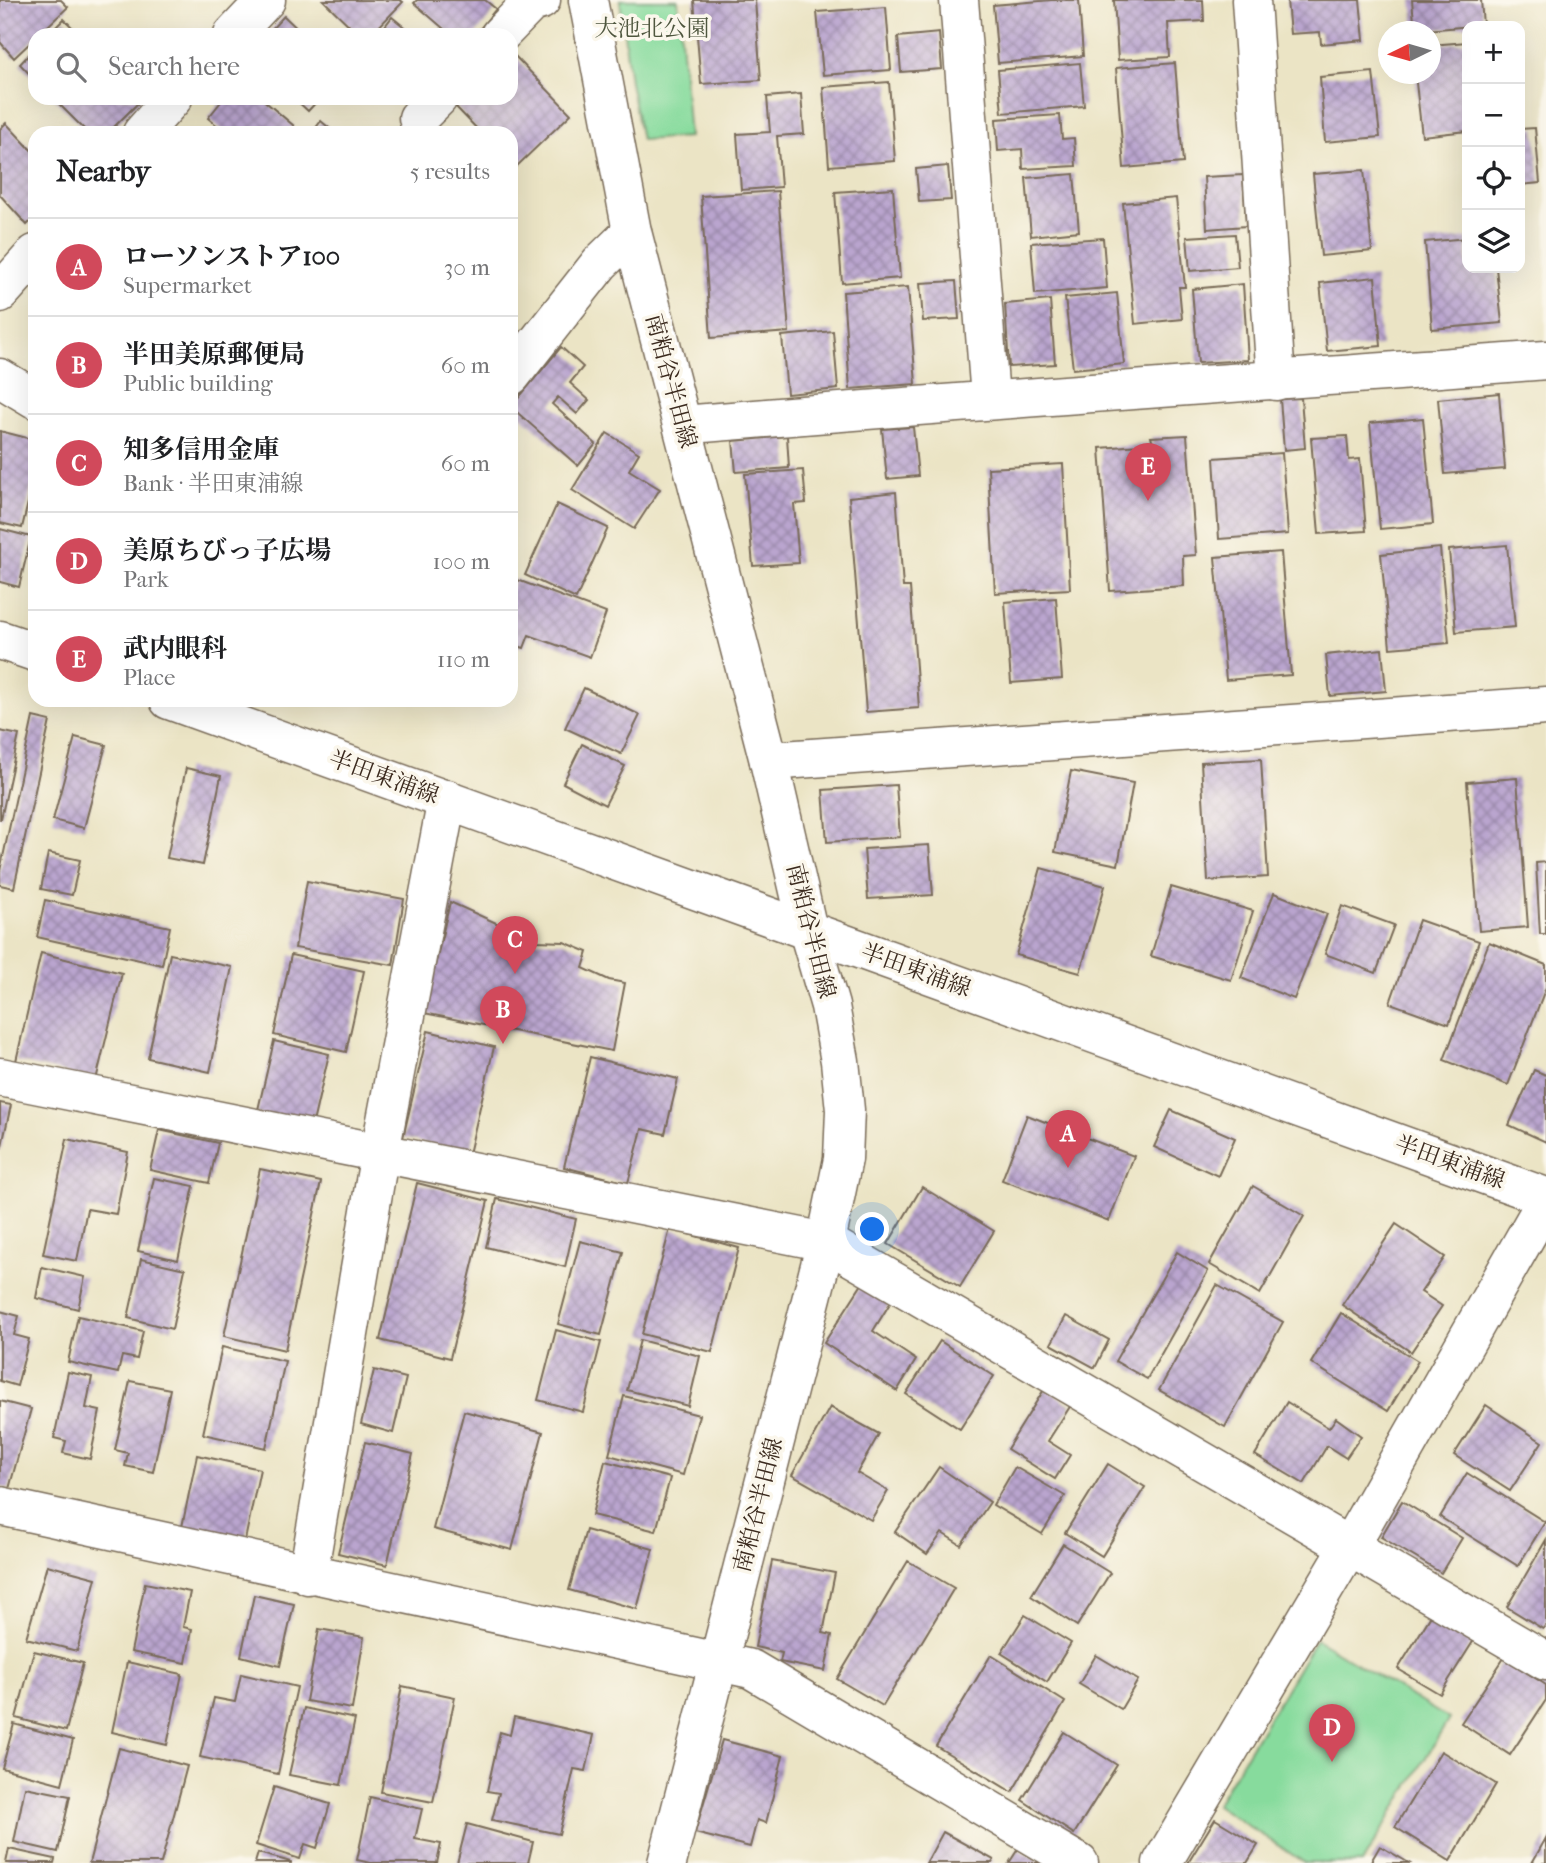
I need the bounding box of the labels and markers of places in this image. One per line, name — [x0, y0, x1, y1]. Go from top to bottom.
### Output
pin: E — [1125, 443, 1171, 501]
pin: C — [492, 916, 538, 974]
pin: B — [480, 986, 526, 1044]
pin: A — [1045, 1110, 1091, 1168]
pin: D — [1309, 1704, 1355, 1762]

